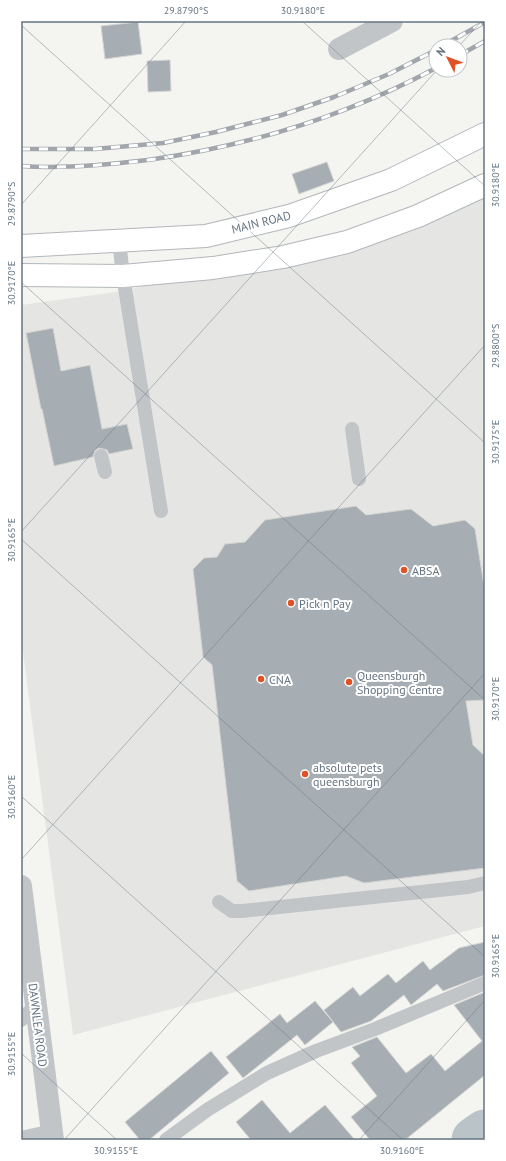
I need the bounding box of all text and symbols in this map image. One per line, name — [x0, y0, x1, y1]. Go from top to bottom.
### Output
text: 29.8790°S — [164, 4, 208, 17]
text: 30.9180°E — [281, 4, 325, 17]
north arrow — [428, 38, 468, 78]
text: N — [433, 44, 448, 59]
text: 30.9180°E — [489, 163, 502, 207]
text: 29.8790°S — [5, 182, 18, 226]
street label: MAIN ROAD — [230, 207, 292, 237]
text: 30.9170°E — [5, 261, 18, 305]
text: 29.8800°S — [489, 324, 502, 368]
text: 30.9175°E — [489, 420, 502, 464]
text: 30.9165°E — [5, 518, 18, 562]
place label: ABSA — [412, 563, 439, 578]
marker: ABSA — [399, 565, 409, 575]
place label: Pick n Pay — [299, 596, 351, 611]
marker: Pick n Pay — [286, 598, 296, 608]
place label: Queensburgh Shopping Centre — [357, 668, 442, 697]
place label: CNA — [269, 672, 291, 687]
marker: CNA — [256, 674, 266, 684]
marker: Queensburgh Shopping Centre — [344, 677, 354, 687]
text: 30.9170°E — [489, 677, 502, 721]
place label: absolute pets queensburgh — [313, 760, 382, 789]
marker: absolute pets queensburgh — [300, 769, 310, 779]
text: 30.9160°E — [5, 775, 18, 819]
text: 30.9165°E — [489, 934, 502, 978]
street label: DAWNLEA ROAD — [25, 982, 51, 1068]
text: 30.9155°E — [5, 1032, 18, 1076]
text: 30.9155°E — [94, 1144, 138, 1157]
text: 30.9160°E — [380, 1144, 424, 1157]

